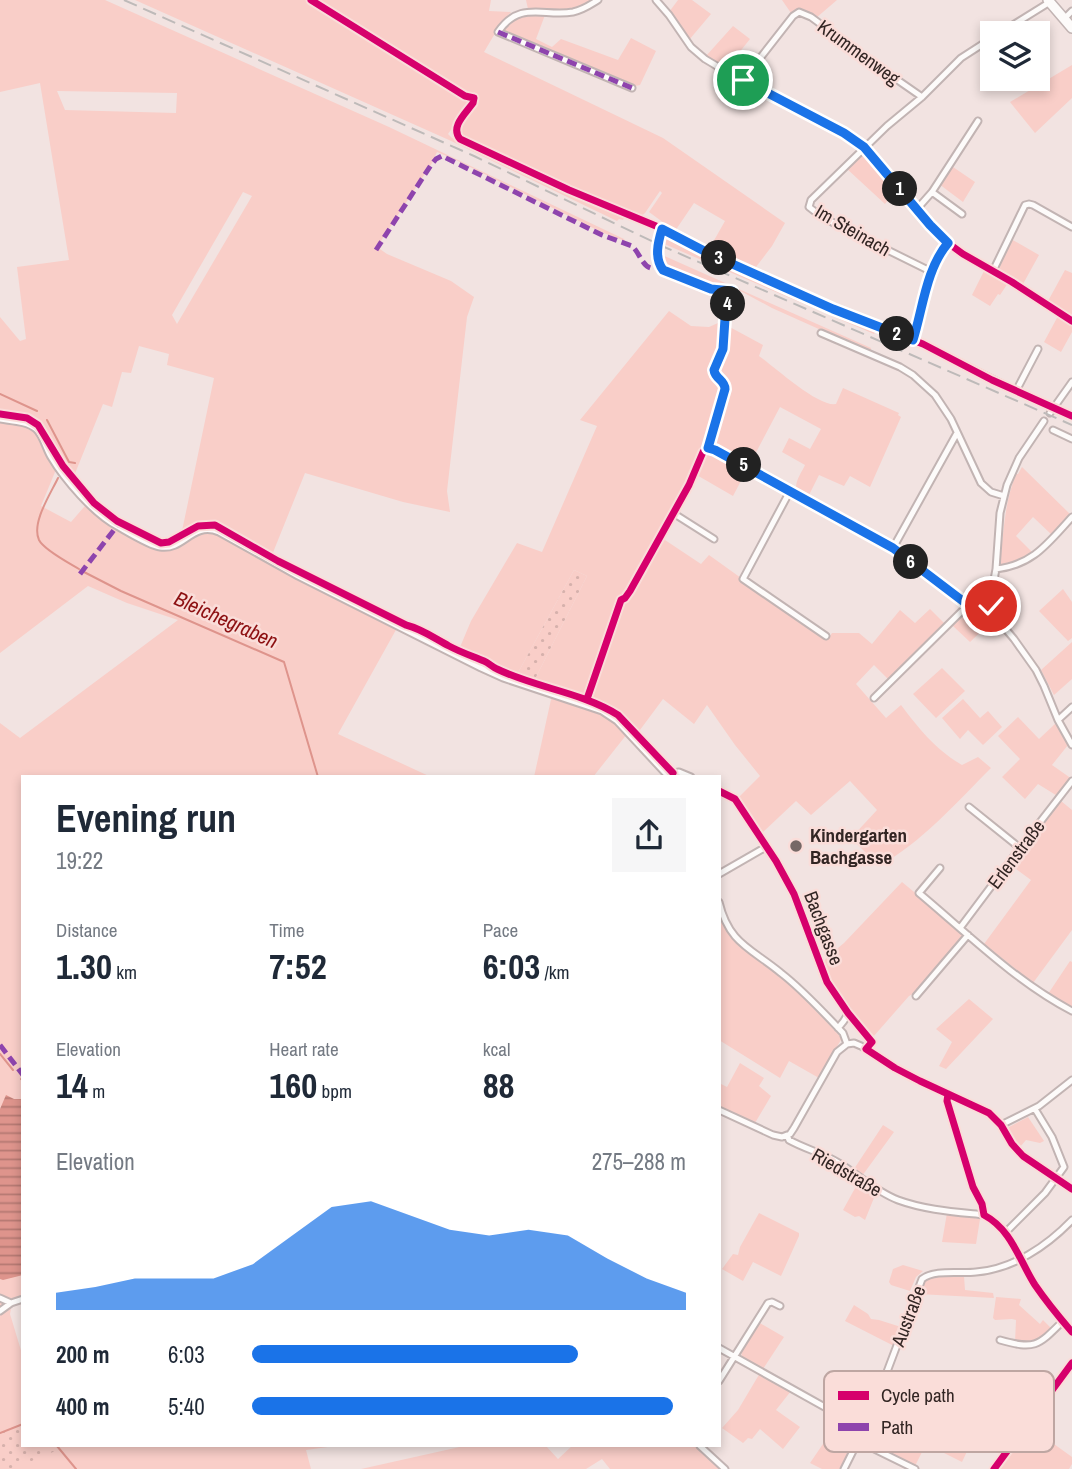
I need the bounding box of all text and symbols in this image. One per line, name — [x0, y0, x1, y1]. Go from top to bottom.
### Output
street label: Krummenweg — [812, 13, 906, 91]
map controls — [980, 21, 1050, 91]
button: layers — [980, 21, 1050, 91]
pin — [713, 50, 773, 110]
icon: arrive — [724, 61, 762, 99]
pin: 1 — [883, 172, 918, 206]
text: 1 — [895, 175, 904, 201]
street label: Im Steinach — [810, 198, 896, 262]
pin: 3 — [702, 240, 736, 276]
text: 3 — [714, 244, 723, 270]
pin: 4 — [710, 286, 746, 322]
text: 4 — [723, 290, 732, 316]
pin: 2 — [880, 316, 914, 352]
text: 2 — [892, 320, 901, 346]
pin: 5 — [726, 448, 762, 482]
text: 5 — [739, 451, 748, 477]
pin: 6 — [894, 544, 928, 580]
text: 6 — [906, 548, 915, 574]
pin — [961, 576, 1021, 636]
water label: Bleichegraben — [170, 584, 283, 655]
icon: check — [972, 587, 1010, 625]
text: Evening run — [56, 793, 236, 844]
button: share — [612, 798, 686, 872]
street label: Erlenstraße — [981, 814, 1051, 894]
place label: Kindergarten Bachgasse — [810, 822, 907, 870]
marker: Kindergarten Bachgasse — [788, 838, 804, 854]
text: 19:22 — [56, 845, 103, 876]
street label: Bachgasse — [798, 887, 850, 969]
text: Distance — [56, 917, 117, 943]
text: Time — [269, 917, 304, 943]
text: Pace — [483, 917, 518, 943]
text: 1.30 — [56, 943, 112, 990]
text: 7:52 — [269, 943, 327, 990]
text: 6:03 — [483, 943, 540, 990]
text: km — [112, 959, 137, 985]
text: /km — [540, 959, 570, 985]
text: Elevation — [56, 1036, 121, 1062]
text: Heart rate — [269, 1036, 339, 1062]
text: kcal — [483, 1036, 510, 1062]
text: 14 — [56, 1062, 88, 1109]
text: 160 — [269, 1062, 317, 1109]
text: 88 — [483, 1062, 515, 1109]
text: m — [88, 1078, 105, 1104]
text: bpm — [317, 1078, 352, 1104]
street label: Riedstraße — [807, 1141, 887, 1203]
text: Elevation — [56, 1146, 135, 1177]
text: 275–288 m — [592, 1146, 686, 1177]
street label: Austraße — [884, 1282, 931, 1351]
text: 200 m — [56, 1339, 109, 1370]
text: 6:03 — [168, 1339, 205, 1370]
legend — [824, 1371, 1054, 1452]
text: Cycle path — [881, 1382, 955, 1408]
text: 400 m — [56, 1391, 109, 1422]
text: 5:40 — [168, 1391, 205, 1422]
text: Path — [881, 1414, 913, 1440]

